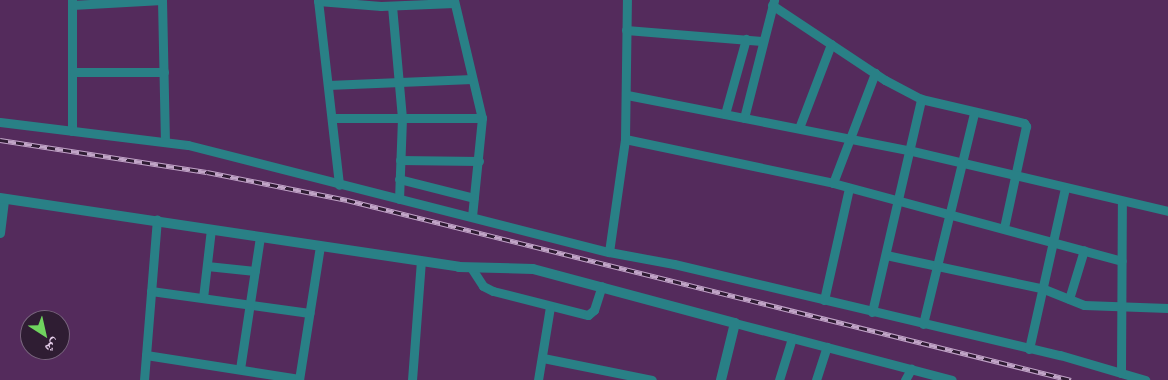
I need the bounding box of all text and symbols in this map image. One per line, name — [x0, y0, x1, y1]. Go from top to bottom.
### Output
north arrow — [20, 310, 70, 360]
text: ش — [42, 335, 64, 358]

